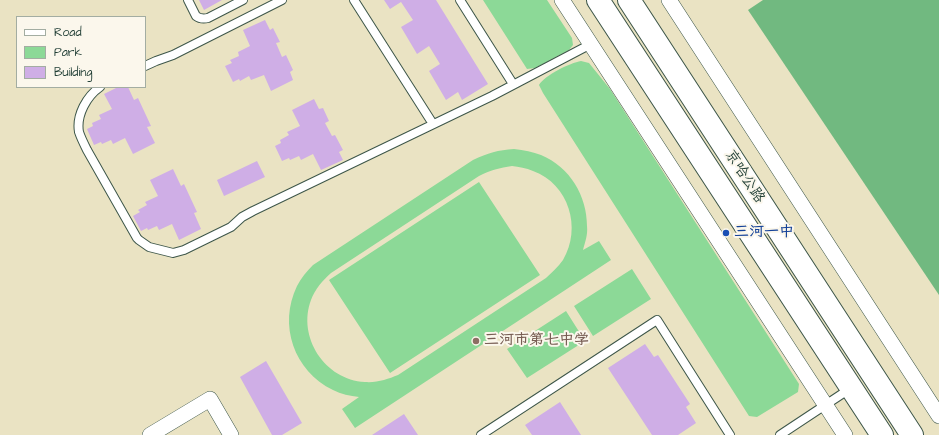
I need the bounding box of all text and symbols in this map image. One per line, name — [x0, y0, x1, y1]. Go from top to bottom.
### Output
legend — [16, 16, 146, 88]
text: Road — [54, 24, 82, 41]
text: Park — [54, 44, 82, 61]
text: Building — [54, 64, 92, 81]
street label: 京哈公路 — [720, 147, 768, 207]
place label: 三河一中 — [734, 224, 794, 242]
marker: 三河一中 — [721, 228, 731, 238]
place label: 三河市第七中学 — [484, 332, 589, 350]
marker: 三河市第七中学 — [471, 336, 481, 346]

